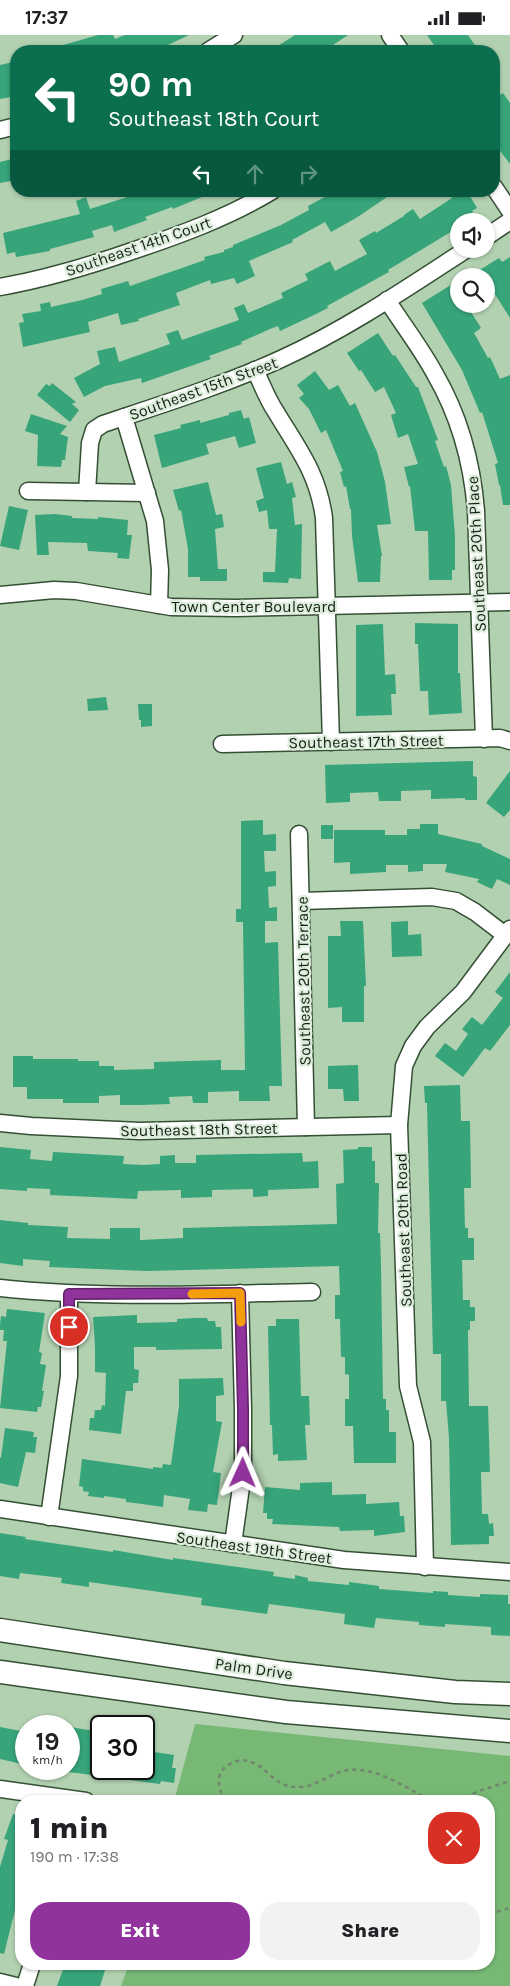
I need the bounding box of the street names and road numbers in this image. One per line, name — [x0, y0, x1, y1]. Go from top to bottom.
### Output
street label: Southeast 14th Court — [63, 213, 213, 280]
street label: Southeast 15th Street — [126, 353, 280, 424]
street label: Southeast 20th Place — [463, 476, 490, 632]
street label: Town Center Boulevard — [171, 597, 337, 616]
street label: Southeast 17th Street — [288, 731, 444, 752]
street label: Southeast 20th Terrace — [293, 896, 314, 1066]
street label: Southeast 18th Street — [120, 1119, 278, 1140]
street label: Southeast 20th Road — [391, 1153, 416, 1307]
street label: Southeast 19th Street — [175, 1527, 333, 1568]
street label: Palm Drive — [214, 1654, 294, 1683]

